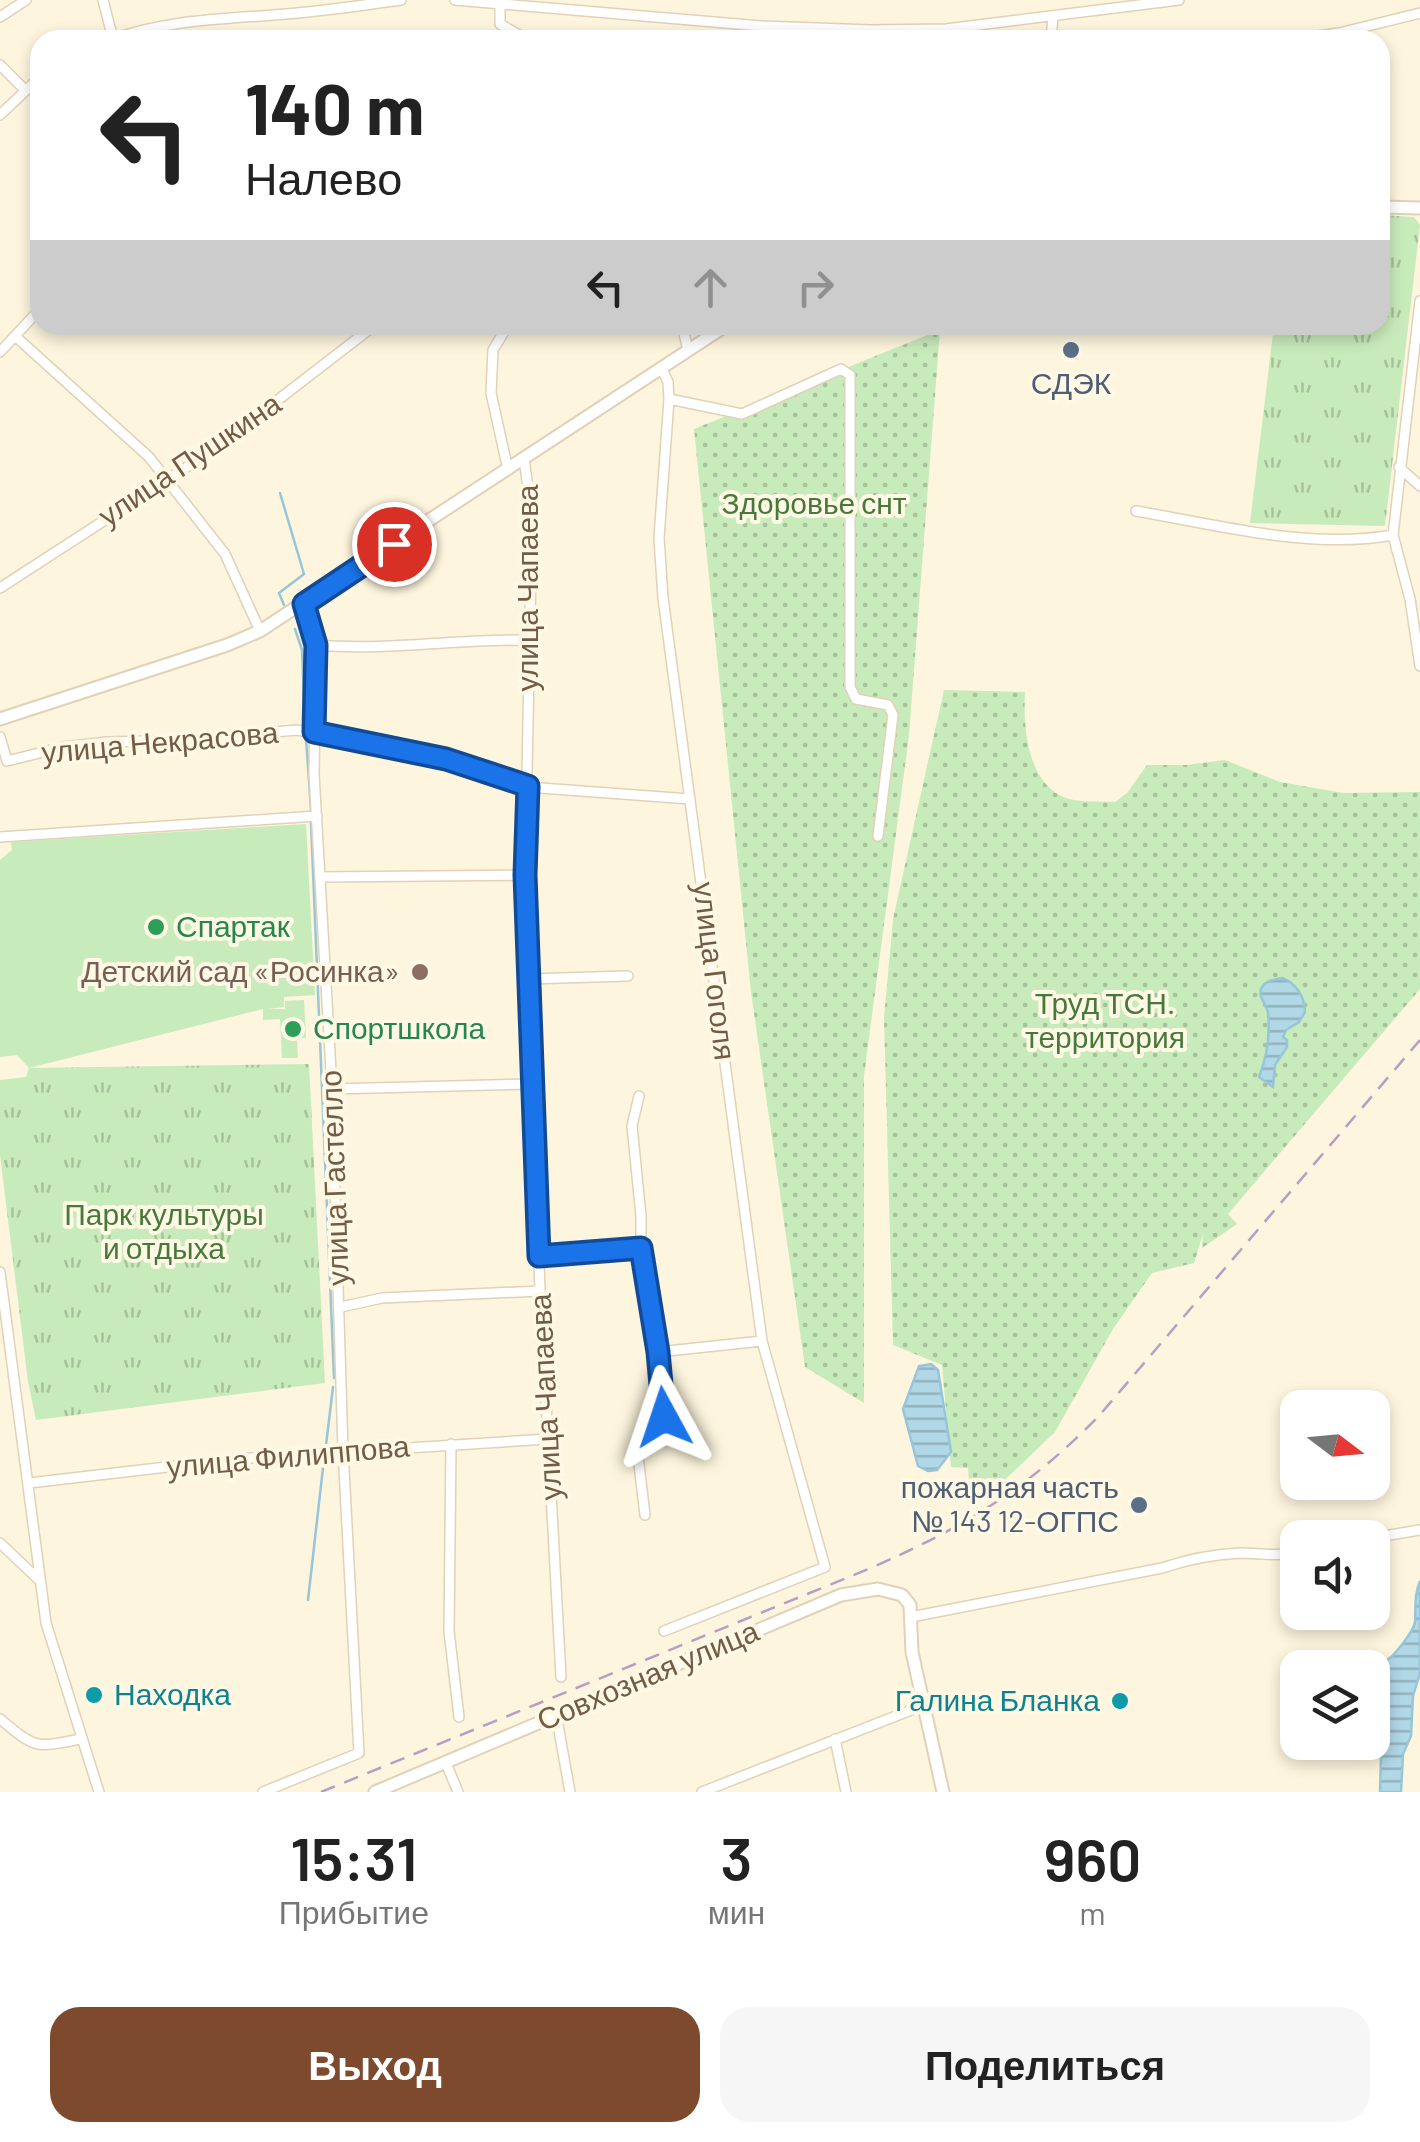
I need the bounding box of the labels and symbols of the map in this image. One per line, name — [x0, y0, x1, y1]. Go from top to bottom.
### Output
marker: СДЭК — [1060, 339, 1082, 361]
place label: СДЭК — [1031, 364, 1112, 400]
street label: улица Пушкина — [91, 384, 287, 533]
street label: улица Чапаева — [508, 484, 544, 692]
park label: Здоровье снт — [721, 484, 907, 520]
pin — [352, 502, 437, 587]
street label: улица Некрасова — [40, 713, 280, 769]
street label: улица Гоголя — [687, 880, 745, 1062]
place label: Спартак — [176, 907, 291, 943]
marker: Спартак — [145, 916, 167, 938]
place label: Детский сад «Росинка» — [81, 952, 400, 988]
marker: Детский сад «Росинка» — [409, 961, 431, 983]
park label: Труд ТСН. территория — [1025, 984, 1185, 1054]
place label: Спортшкола — [313, 1009, 485, 1045]
marker: Спортшкола — [282, 1018, 304, 1040]
street label: улица Гастелло — [311, 1070, 355, 1287]
park label: Парк культуры и отдыха — [64, 1195, 264, 1265]
street label: улица Чапаева — [521, 1292, 567, 1501]
position arrow — [612, 1365, 716, 1469]
north arrow — [1280, 1390, 1390, 1500]
street label: улица Филиппова — [165, 1426, 411, 1484]
place label: пожарная часть № 143 12-ОГПС — [901, 1468, 1119, 1538]
marker: пожарная часть № 143 12-ОГПС — [1128, 1494, 1150, 1516]
street label: Совхозная улица — [531, 1611, 764, 1737]
place label: Находка — [114, 1675, 231, 1711]
place label: Галина Бланка — [895, 1681, 1100, 1717]
marker: Находка — [83, 1684, 105, 1706]
marker: Галина Бланка — [1109, 1690, 1131, 1712]

